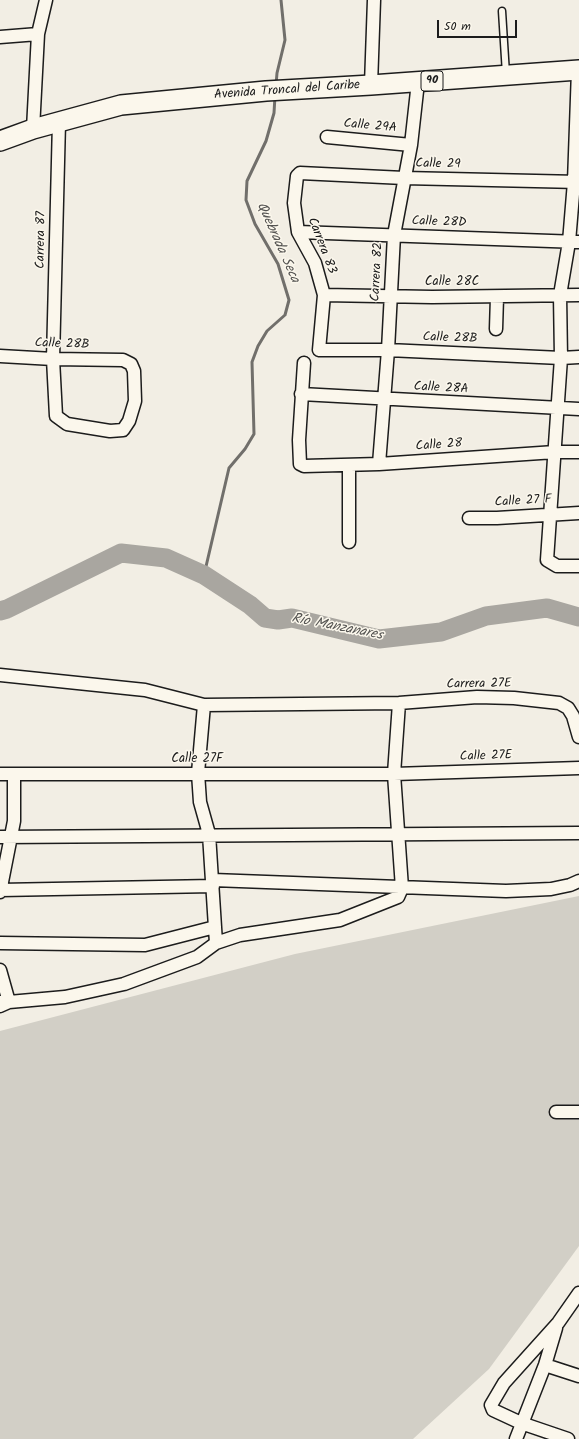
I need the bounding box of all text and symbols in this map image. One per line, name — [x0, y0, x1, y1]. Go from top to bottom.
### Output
scale bar — [439, 12, 519, 38]
text: 50 m — [444, 17, 471, 36]
road number: 90 — [421, 71, 443, 91]
street label: Avenida Troncal del Caribe — [214, 78, 360, 104]
street label: Calle 29A — [343, 117, 397, 137]
street label: Calle 29 — [415, 157, 461, 173]
water label: Quebrada Seca — [252, 200, 302, 286]
street label: Carrera 87 — [34, 211, 50, 269]
street label: Calle 28D — [411, 214, 467, 232]
street label: Carrera 83 — [303, 216, 339, 276]
street label: Carrera 82 — [369, 242, 387, 302]
street label: Calle 28C — [425, 275, 479, 291]
street label: Calle 28B — [422, 330, 478, 348]
street label: Calle 28B — [34, 336, 90, 354]
street label: Calle 28A — [413, 380, 469, 398]
street label: Calle 28 — [415, 437, 463, 455]
street label: Calle 27 F — [494, 493, 552, 511]
water label: Río Manzanares — [290, 611, 384, 645]
street label: Carrera 27E — [446, 677, 512, 693]
street label: Calle 27E — [460, 748, 512, 766]
street label: Calle 27F — [171, 752, 223, 768]

